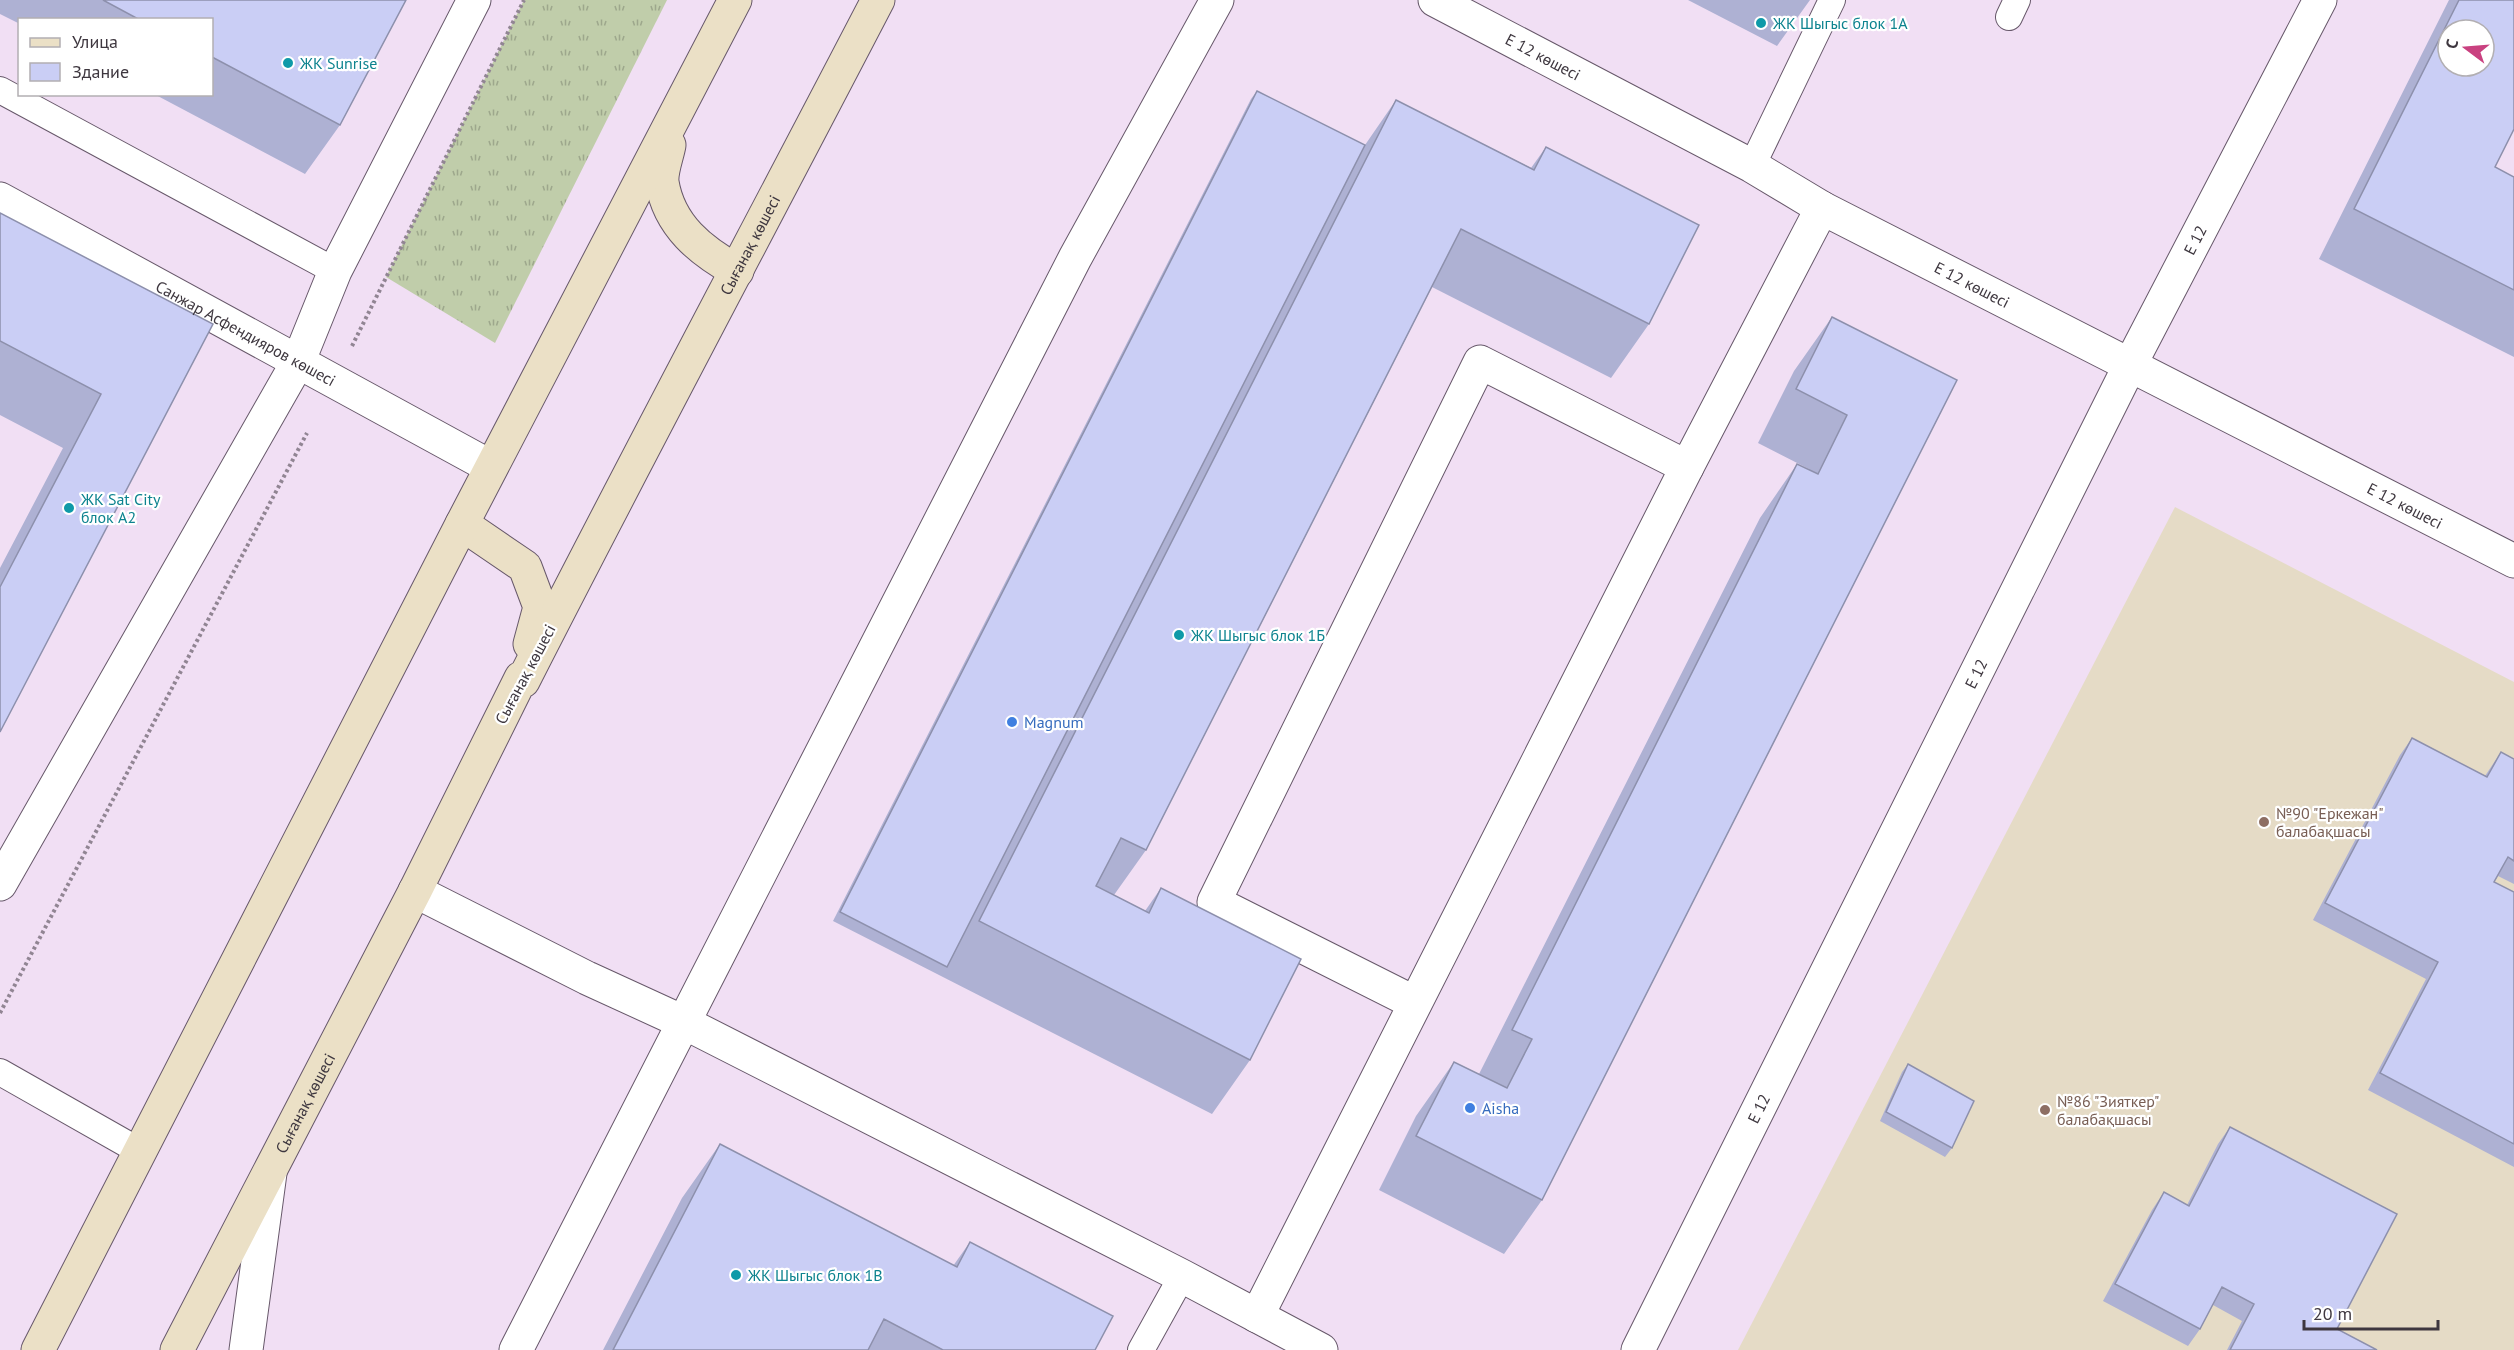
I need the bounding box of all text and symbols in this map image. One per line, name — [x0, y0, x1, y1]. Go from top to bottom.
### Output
place label: ЖК Шыгыс блок 1А — [1772, 13, 1908, 33]
marker: ЖК Шыгыс блок 1А — [1754, 16, 1768, 30]
legend — [18, 18, 213, 96]
north arrow — [2436, 18, 2496, 78]
street label: Е 12 көшесі — [1502, 29, 1584, 84]
text: Улица — [72, 30, 118, 53]
text: С — [2441, 37, 2462, 51]
place label: ЖК Sunrise — [299, 53, 377, 73]
marker: ЖК Sunrise — [281, 56, 295, 70]
text: Здание — [72, 60, 129, 83]
street label: Сығанақ көшесі — [715, 192, 784, 298]
street label: E 12 — [2179, 222, 2211, 258]
street label: Е 12 көшесі — [1931, 257, 2013, 312]
street label: Санжар Асфендияров көшесі — [152, 276, 339, 390]
street label: Е 12 көшесі — [2364, 478, 2446, 533]
place label: ЖК Sat City блок A2 — [80, 489, 161, 527]
marker: ЖК Sat City блок A2 — [62, 501, 76, 515]
street label: Сығанақ көшесі — [490, 621, 560, 727]
place label: ЖК Шыгыс блок 1Б — [1190, 625, 1325, 645]
marker: ЖК Шыгыс блок 1Б — [1172, 628, 1186, 642]
street label: E 12 — [1960, 656, 1992, 692]
place label: Magnum — [1024, 712, 1084, 732]
marker: Magnum — [1005, 715, 1019, 729]
place label: №90 "Еркежан" балабақшасы — [2276, 803, 2384, 841]
marker: №90 "Еркежан" балабақшасы — [2257, 815, 2271, 829]
street label: Сығанақ көшесі — [271, 1050, 339, 1157]
street label: E 12 — [1743, 1090, 1774, 1126]
place label: №86 "Зияткер" балабақшасы — [2057, 1091, 2159, 1129]
place label: Aisha — [1482, 1098, 1519, 1118]
marker: Aisha — [1463, 1101, 1477, 1115]
marker: №86 "Зияткер" балабақшасы — [2038, 1103, 2052, 1117]
place label: ЖК Шыгыс блок 1В — [747, 1265, 883, 1285]
marker: ЖК Шыгыс блок 1В — [729, 1268, 743, 1282]
scale bar — [2304, 1293, 2438, 1331]
text: 20 m — [2313, 1302, 2352, 1325]

